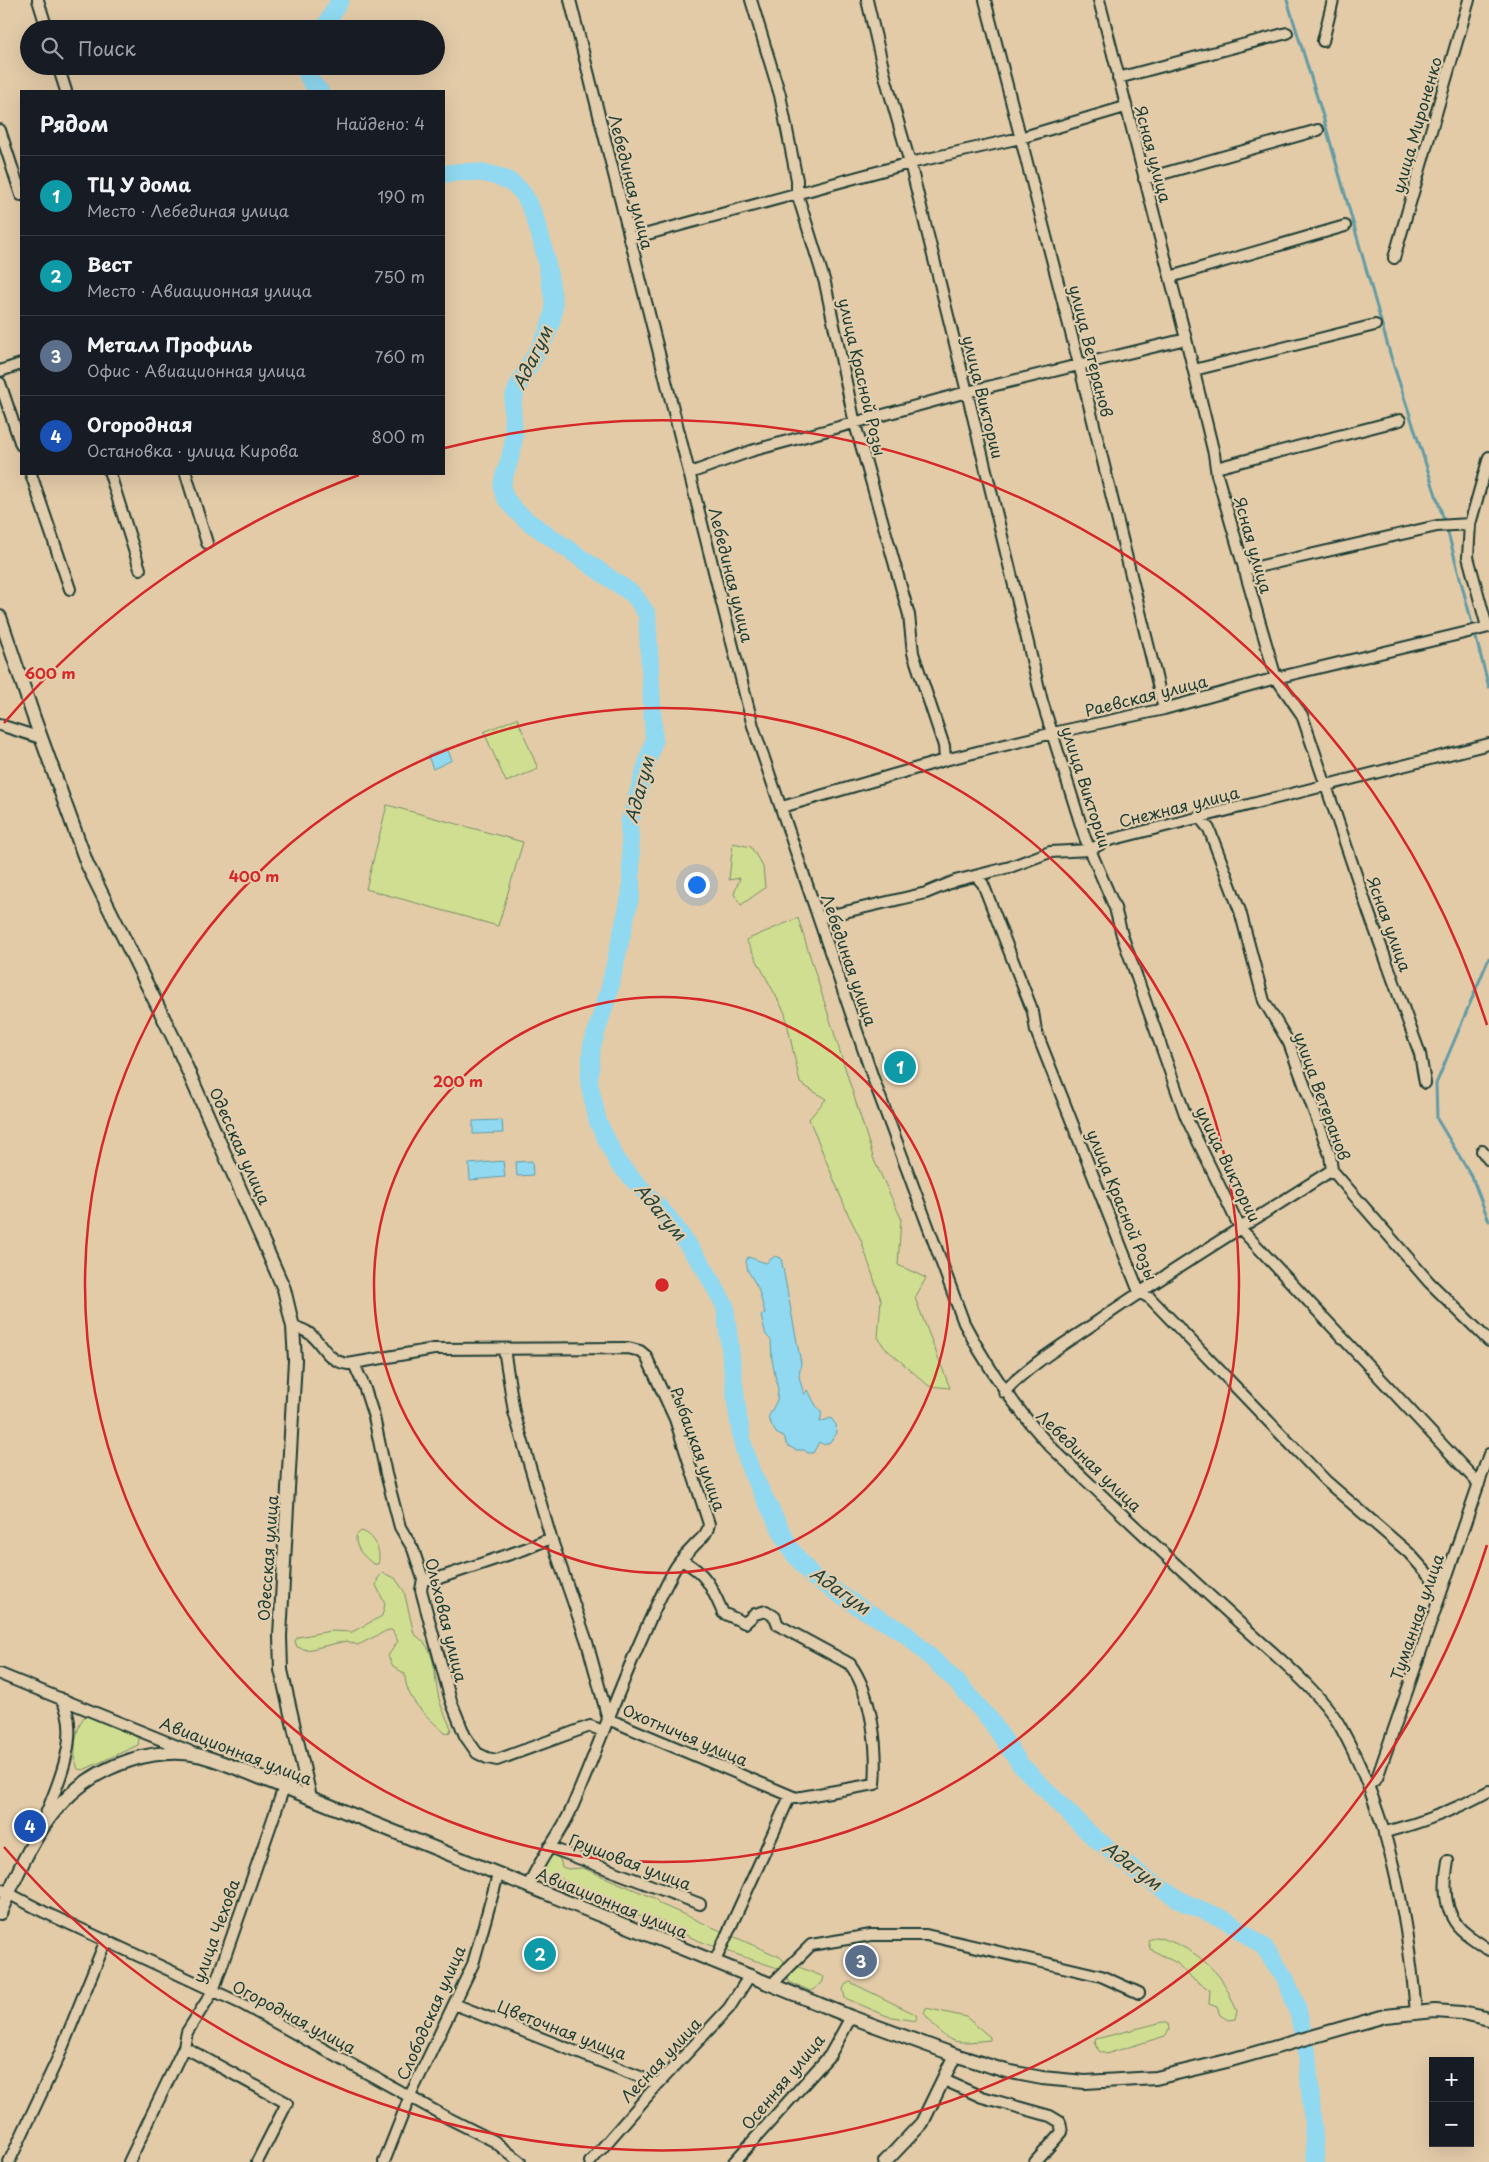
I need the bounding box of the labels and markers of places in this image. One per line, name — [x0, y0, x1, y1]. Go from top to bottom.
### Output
pin: 1 — [884, 1048, 916, 1086]
centre of rings — [653, 1276, 671, 1294]
pin: 4 — [14, 1807, 46, 1845]
pin: 2 — [524, 1935, 556, 1973]
pin: 3 — [845, 1942, 877, 1980]

